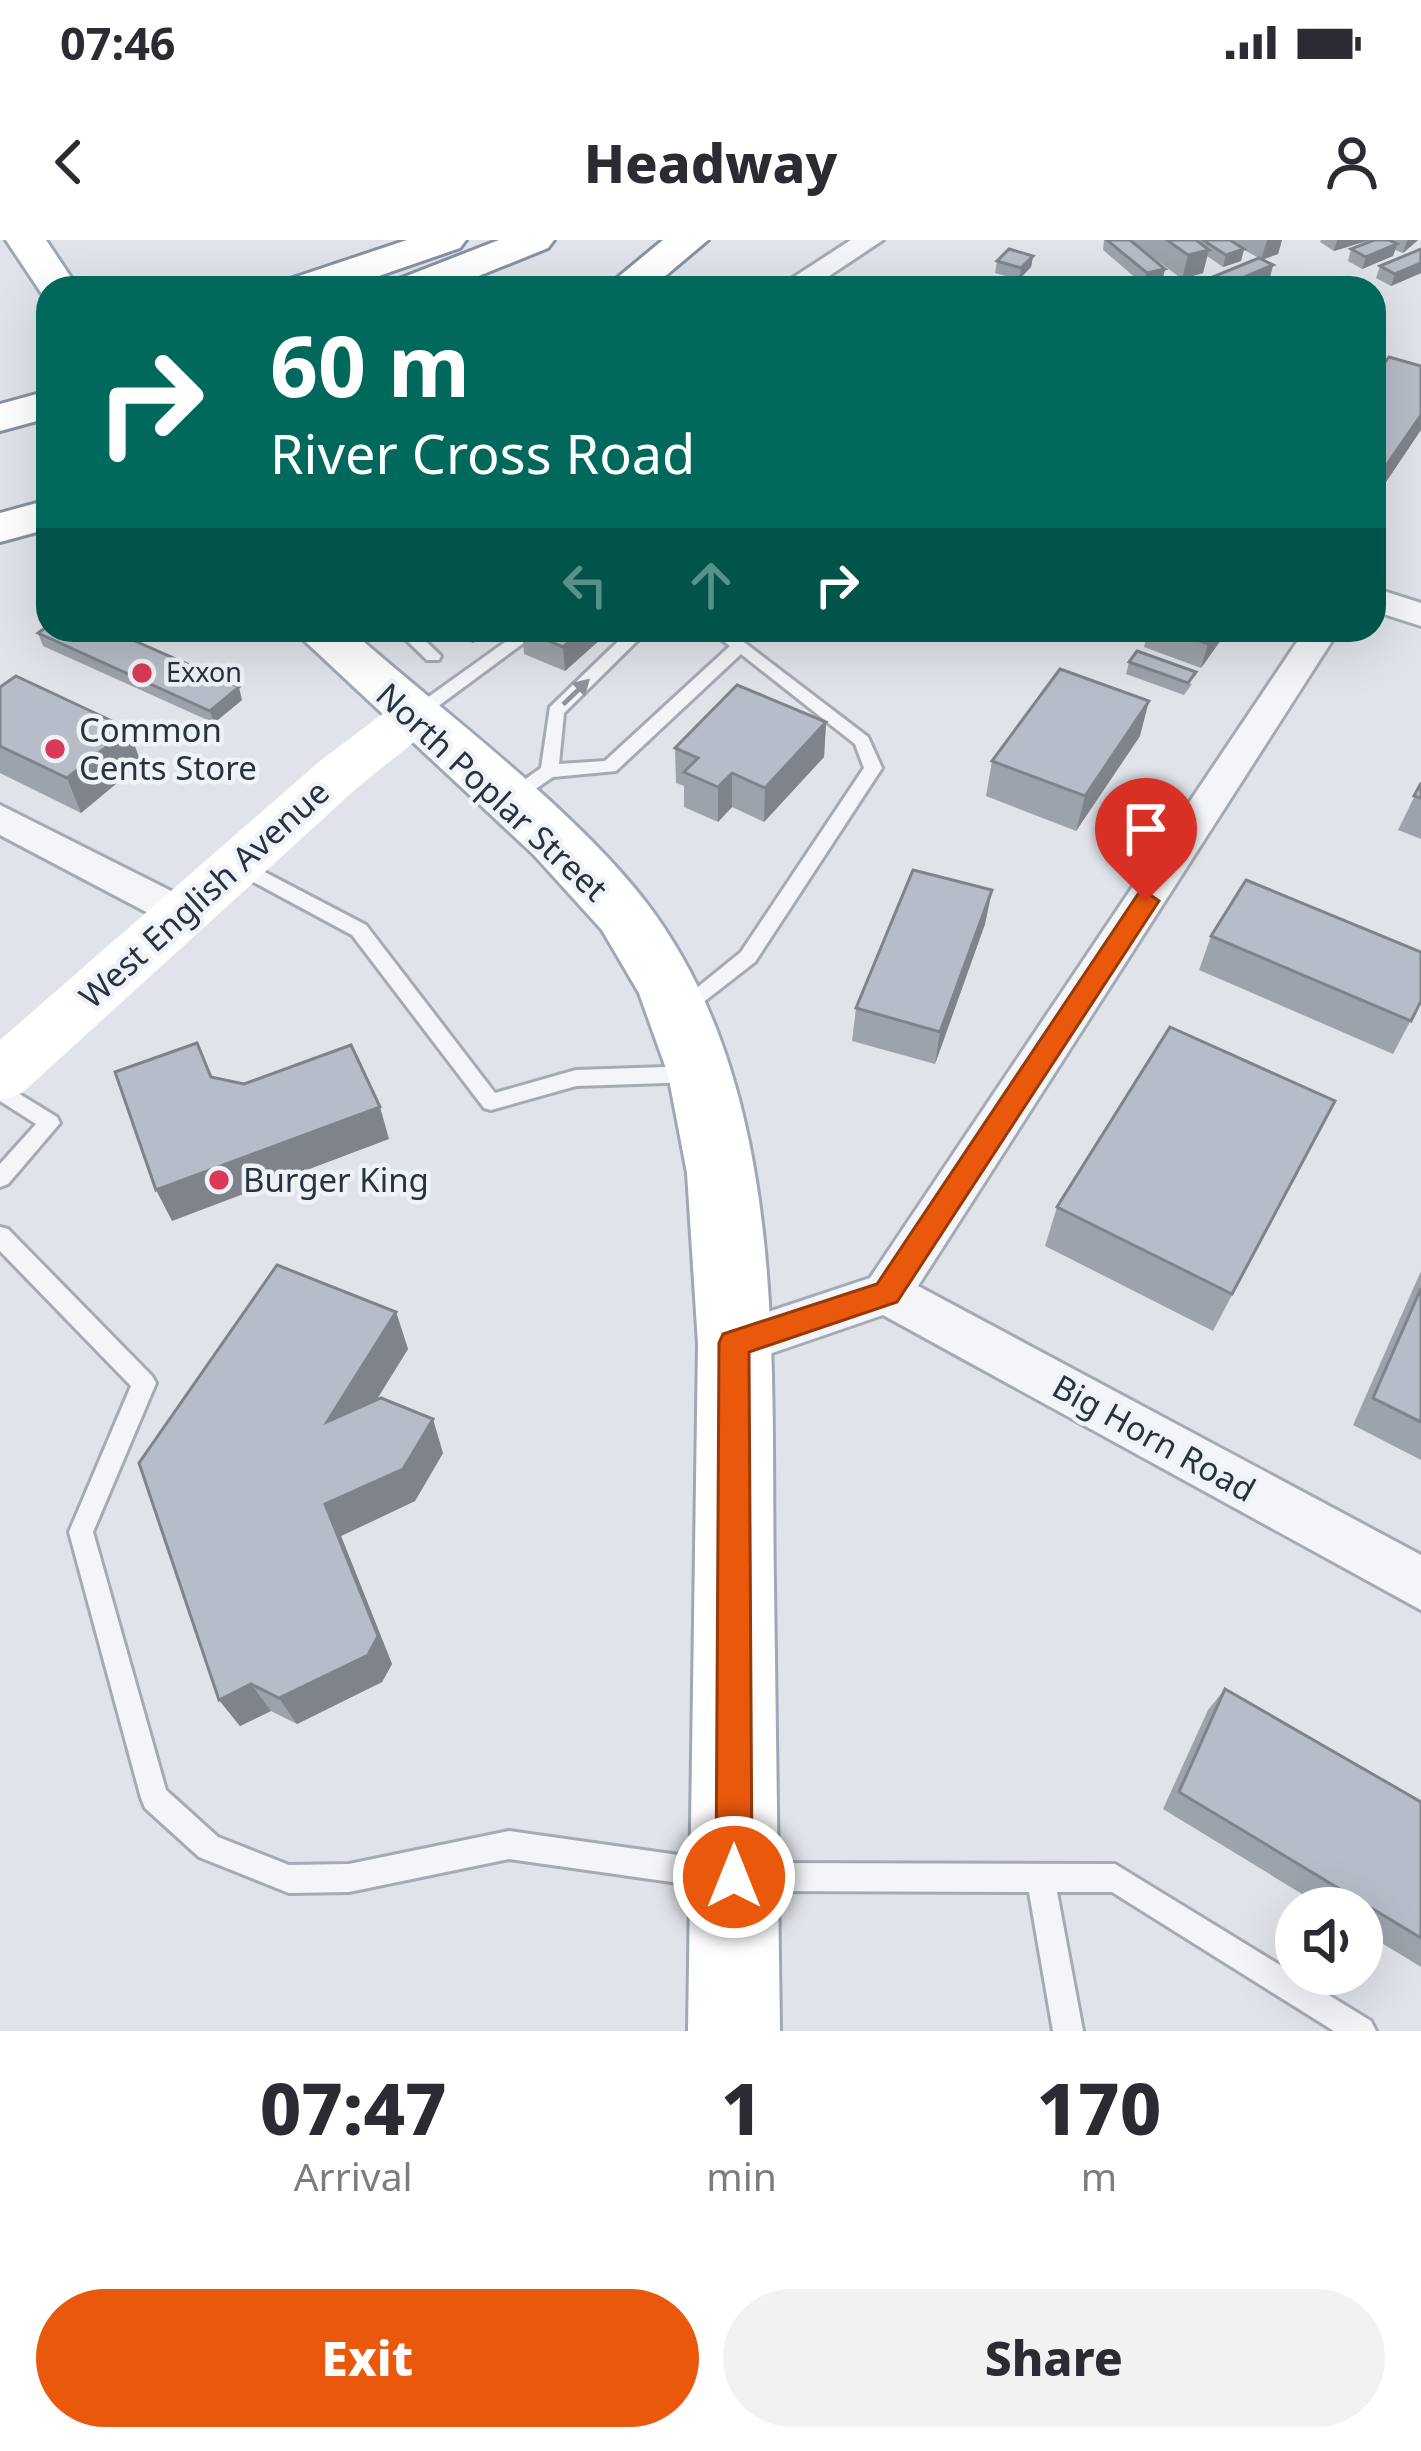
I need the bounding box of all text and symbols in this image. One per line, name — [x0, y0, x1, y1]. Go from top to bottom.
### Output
text: 07:46 — [60, 12, 176, 73]
text: Headway — [584, 125, 837, 199]
icon: back — [36, 129, 102, 195]
icon: person — [1319, 129, 1385, 195]
text: 60 m — [270, 307, 470, 422]
icon: right — [72, 324, 228, 480]
text: River Cross Road — [270, 416, 695, 490]
icon: left — [552, 552, 618, 618]
icon: ahead — [678, 552, 744, 618]
icon: right — [804, 552, 870, 618]
place label: Exxon — [166, 653, 242, 690]
marker: Exxon — [129, 660, 155, 686]
street label: North Poplar Street — [367, 672, 618, 911]
one-way arrow — [561, 678, 590, 706]
place label: Common Cents Store — [79, 707, 257, 790]
marker: Common Cents Store — [42, 736, 68, 762]
street label: West English Avenue — [69, 769, 338, 1018]
pin — [1095, 778, 1197, 901]
icon: arrive — [1113, 796, 1179, 862]
place label: Burger King — [243, 1157, 429, 1202]
marker: Burger King — [206, 1167, 232, 1193]
street label: Big Horn Road — [1045, 1363, 1264, 1512]
position arrow — [671, 1814, 797, 1940]
map controls — [1275, 1887, 1383, 1995]
button: sound — [1275, 1887, 1383, 1995]
text: 07:47 — [260, 2058, 447, 2156]
text: 1 — [721, 2058, 762, 2156]
text: 170 — [1037, 2058, 1161, 2156]
text: Arrival — [294, 2149, 413, 2202]
text: min — [706, 2149, 777, 2202]
text: m — [1081, 2149, 1117, 2202]
button: Exit — [36, 2289, 699, 2427]
button: Share — [723, 2289, 1385, 2427]

